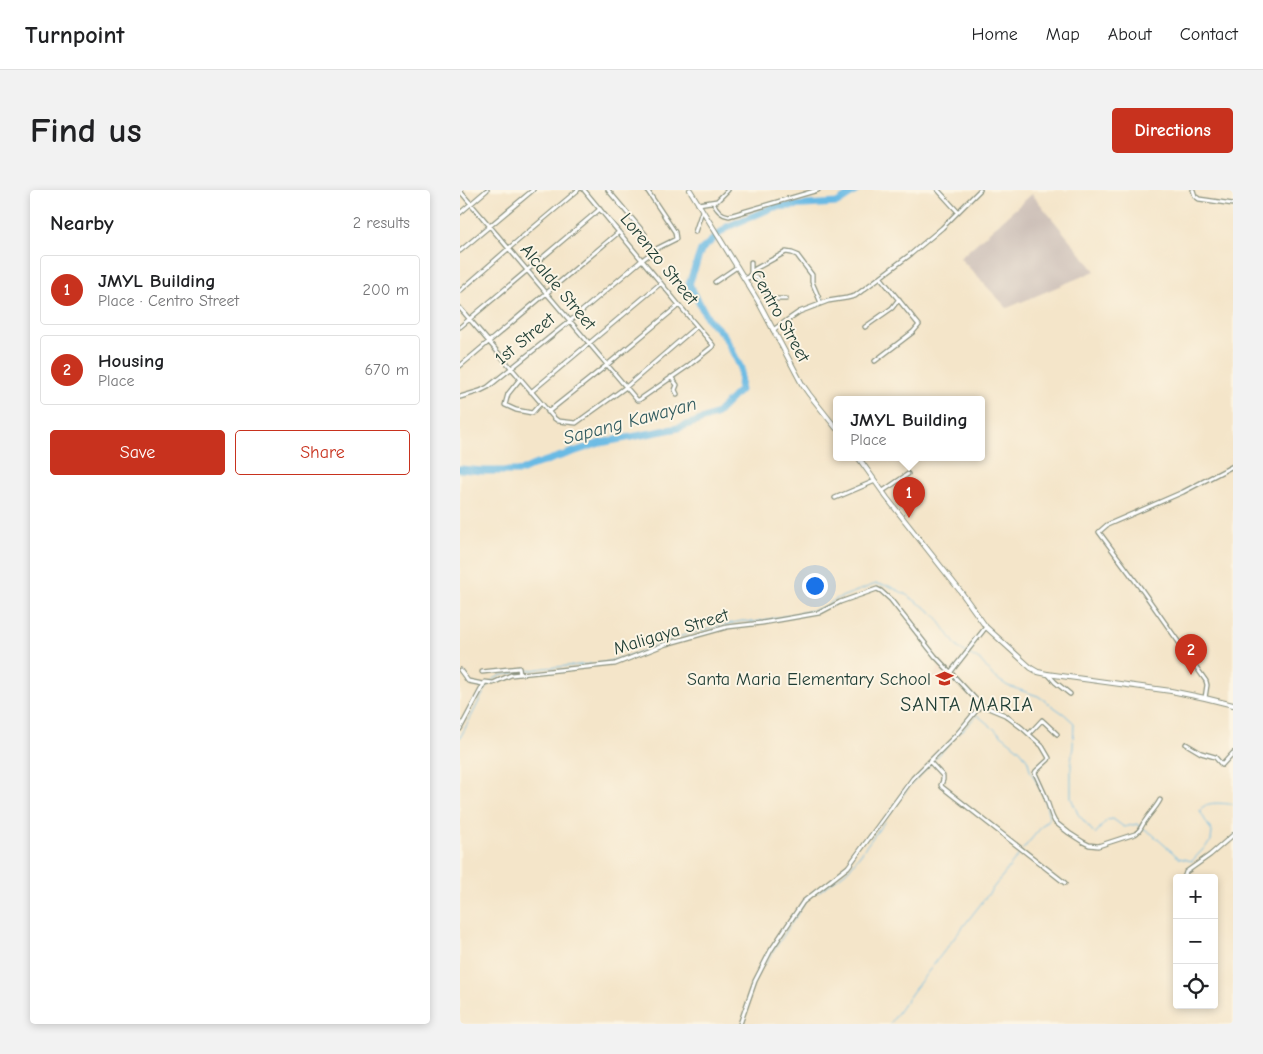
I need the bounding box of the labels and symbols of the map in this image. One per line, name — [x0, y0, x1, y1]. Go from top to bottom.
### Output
street label: Lorenzo Street — [616, 209, 703, 310]
street label: Alcalde Street — [516, 240, 601, 335]
street label: Centro Street — [746, 266, 814, 367]
street label: 1st Street — [491, 308, 560, 369]
water label: Sapang Kawayan — [561, 393, 699, 449]
pin: 1 — [893, 477, 925, 518]
your location — [802, 573, 828, 599]
street label: Maligaya Street — [611, 604, 732, 659]
pin: 2 — [1175, 634, 1207, 675]
place label: Santa Maria Elementary School — [687, 669, 931, 690]
school or university icon: Santa Maria Elementary School — [935, 669, 955, 689]
district label: SANTA MARIA — [900, 693, 1034, 716]

